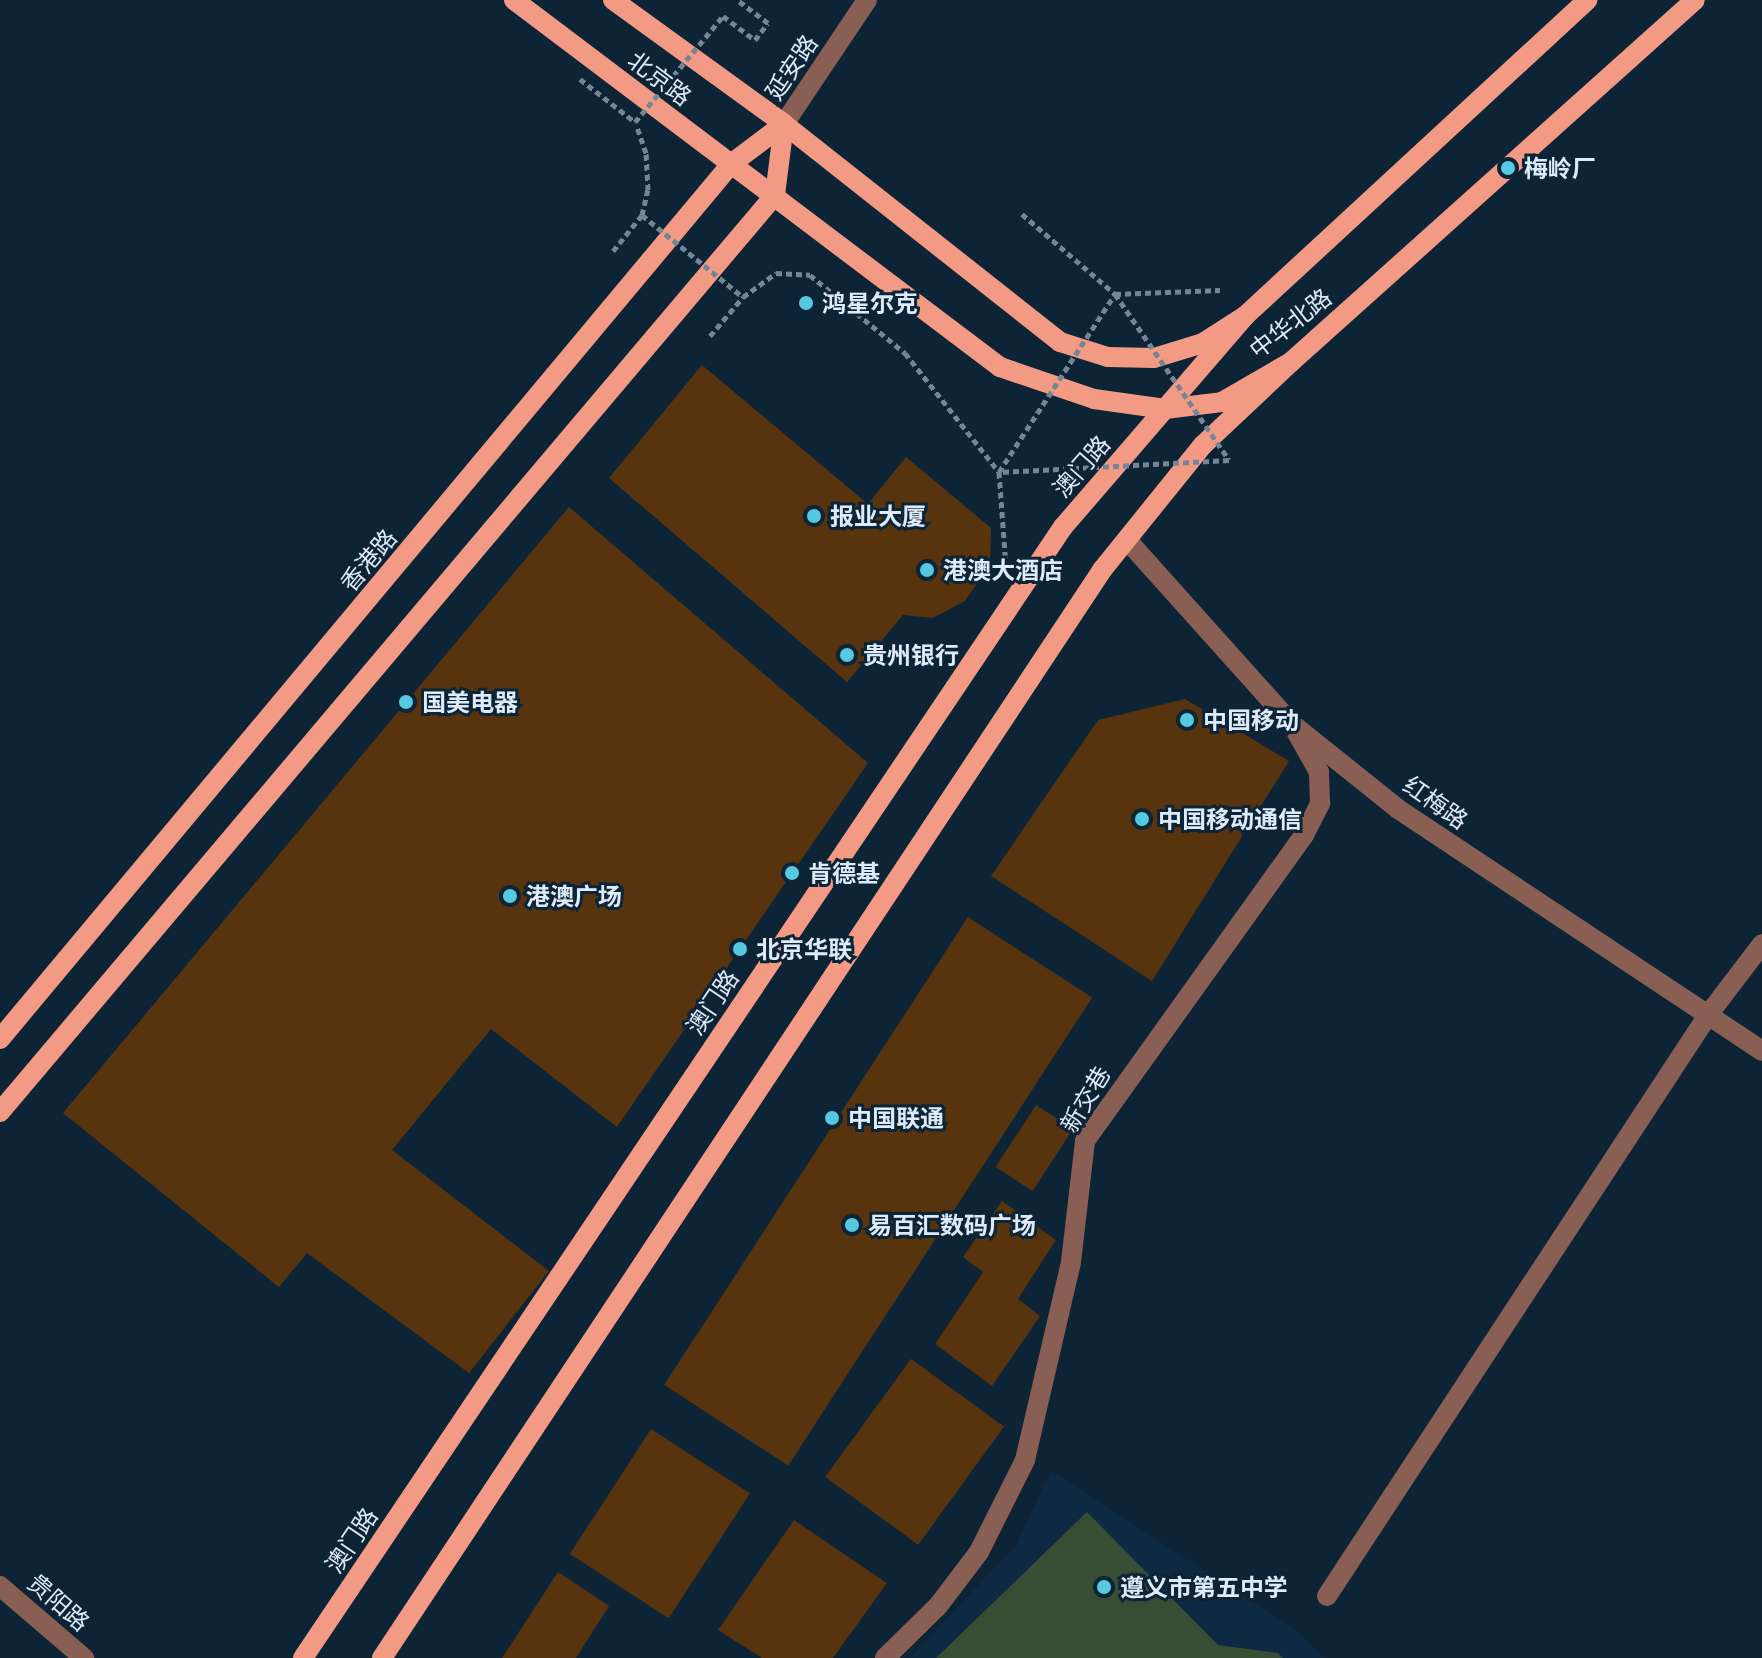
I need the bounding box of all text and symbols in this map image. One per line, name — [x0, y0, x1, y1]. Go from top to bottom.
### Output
street label: 延安路 — [759, 29, 823, 105]
street label: 北京路 — [623, 45, 697, 111]
place label: 梅岭厂 — [1524, 154, 1596, 182]
marker: 梅岭厂 — [1499, 159, 1517, 177]
street label: 中华北路 — [1243, 282, 1337, 364]
place label: 鸿星尔克 — [822, 289, 918, 317]
marker: 鸿星尔克 — [797, 294, 815, 312]
street label: 澳门路 — [1047, 429, 1115, 503]
place label: 报业大厦 — [830, 502, 926, 530]
marker: 报业大厦 — [805, 507, 823, 525]
street label: 香港路 — [334, 523, 402, 597]
place label: 港澳大酒店 — [943, 556, 1063, 584]
marker: 港澳大酒店 — [918, 561, 936, 579]
place label: 贵州银行 — [863, 641, 959, 669]
marker: 贵州银行 — [838, 646, 856, 664]
place label: 国美电器 — [422, 688, 518, 716]
marker: 国美电器 — [397, 693, 415, 711]
place label: 中国移动 — [1203, 706, 1299, 734]
marker: 中国移动 — [1178, 711, 1196, 729]
street label: 红梅路 — [1398, 770, 1474, 834]
place label: 中国移动通信 — [1158, 805, 1302, 833]
marker: 中国移动通信 — [1133, 810, 1151, 828]
place label: 肯德基 — [808, 859, 880, 887]
marker: 肯德基 — [783, 864, 801, 882]
place label: 港澳广场 — [526, 882, 622, 910]
marker: 港澳广场 — [501, 887, 519, 905]
place label: 北京华联 — [756, 935, 852, 963]
marker: 北京华联 — [731, 940, 749, 958]
street label: 澳门路 — [680, 964, 744, 1040]
street label: 新交巷 — [1054, 1061, 1116, 1137]
place label: 中国联通 — [848, 1104, 944, 1132]
marker: 中国联通 — [823, 1109, 841, 1127]
place label: 易百汇数码广场 — [868, 1211, 1036, 1239]
marker: 易百汇数码广场 — [843, 1216, 861, 1234]
street label: 澳门路 — [319, 1502, 383, 1578]
street label: 贵阳路 — [22, 1568, 96, 1636]
place label: 遵义市第五中学 — [1120, 1573, 1288, 1601]
marker: 遵义市第五中学 — [1095, 1578, 1113, 1596]

